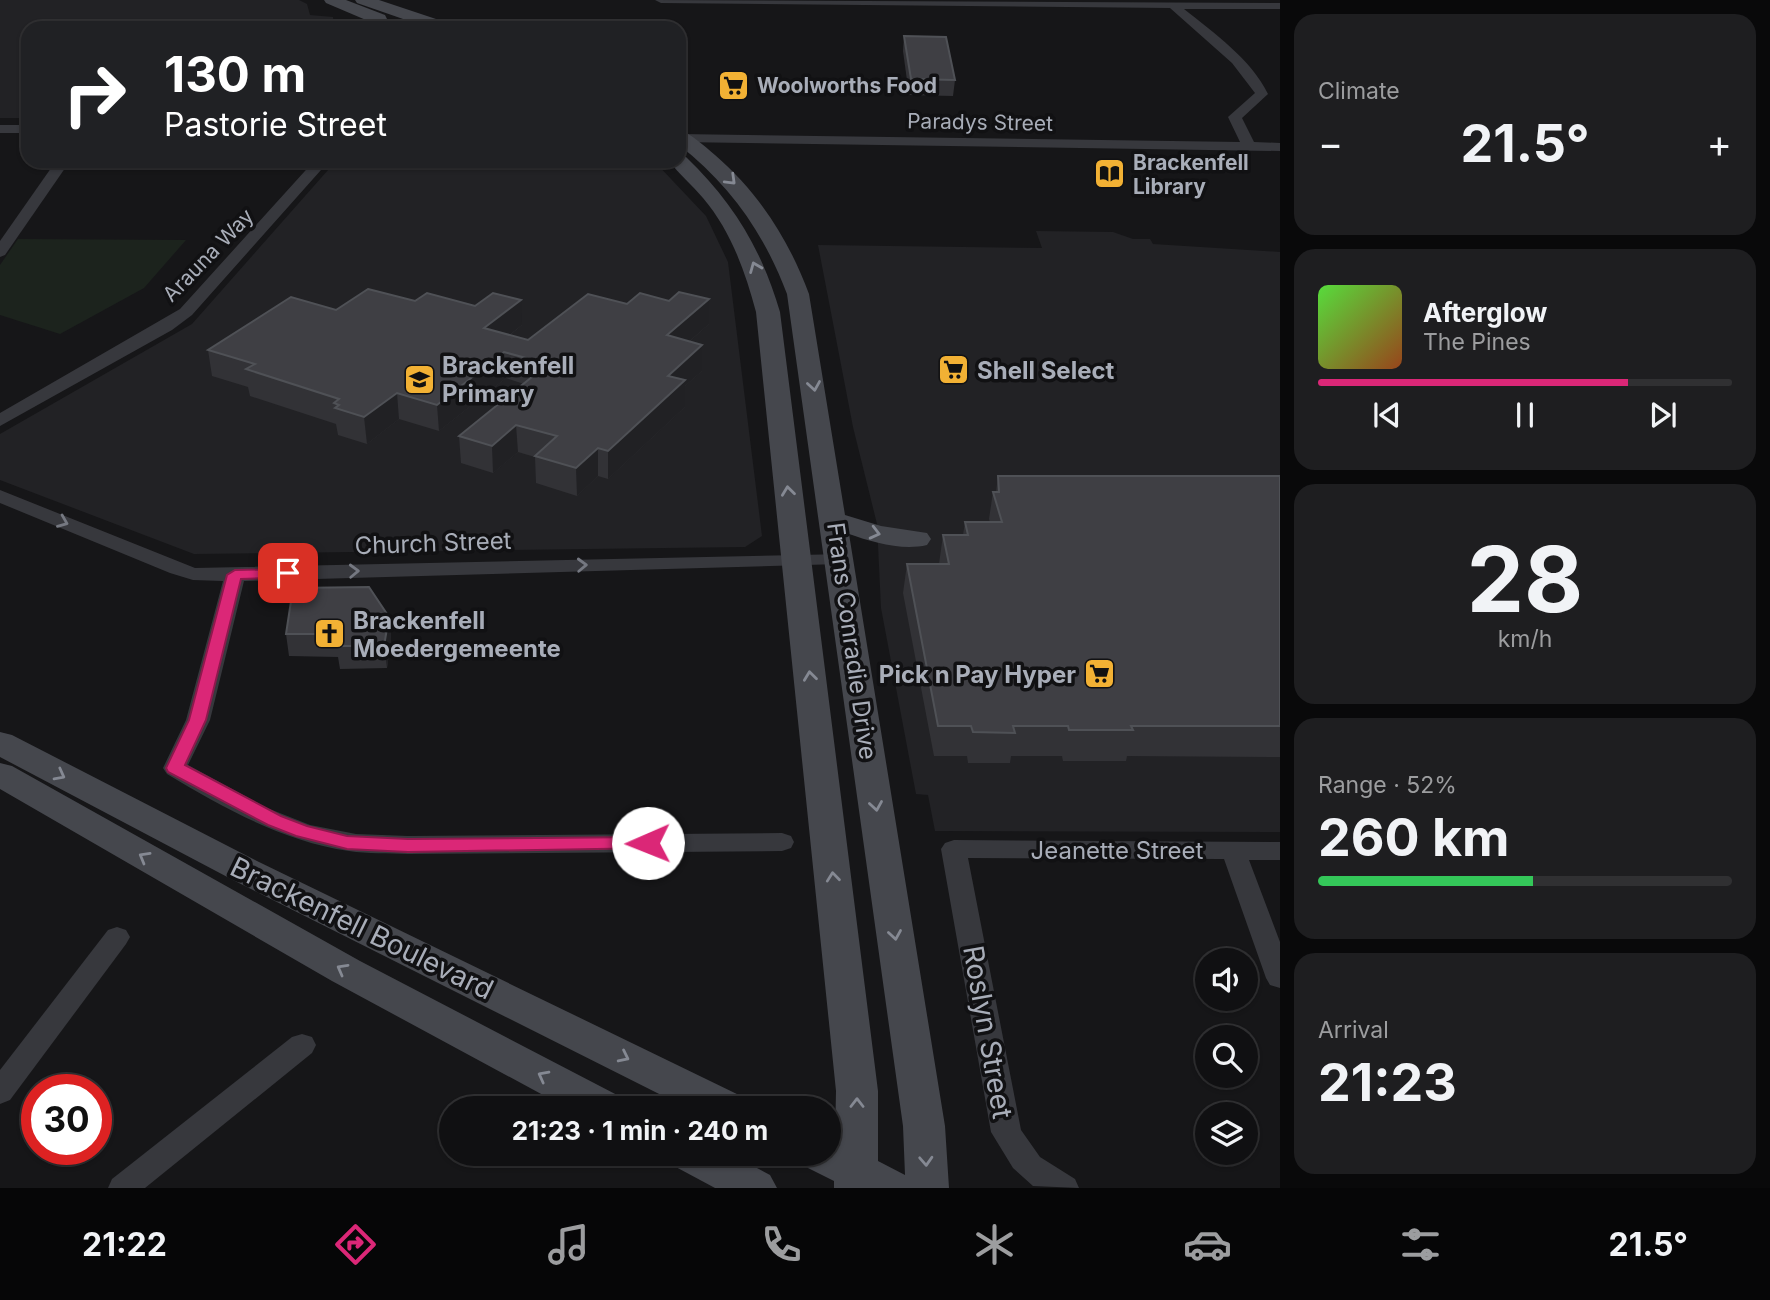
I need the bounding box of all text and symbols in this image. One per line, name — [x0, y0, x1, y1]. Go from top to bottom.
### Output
text: 130 m — [164, 45, 306, 104]
icon: right — [49, 49, 140, 140]
supermarket icon: Woolworths Food — [717, 68, 751, 102]
place label: Woolworths Food — [757, 73, 937, 98]
text: Climate — [1318, 77, 1400, 105]
text: Pastorie Street — [164, 105, 387, 144]
street label: Paradys Street — [907, 108, 1053, 136]
text: 21.5° — [1460, 112, 1590, 175]
text: − — [1318, 120, 1343, 166]
text: + — [1707, 120, 1732, 166]
place label: Brackenfell Library — [1133, 150, 1249, 199]
library icon: Brackenfell Library — [1093, 157, 1127, 191]
one-way arrow — [723, 171, 736, 184]
street label: Arauna Way — [157, 203, 259, 307]
one-way arrow — [750, 261, 764, 273]
text: Afterglow — [1423, 297, 1547, 328]
text: The Pines — [1423, 328, 1531, 356]
place label: Brackenfell Primary — [442, 351, 574, 408]
supermarket icon: Shell Select — [937, 353, 971, 387]
place label: Shell Select — [977, 356, 1115, 385]
school or university icon: Brackenfell Primary — [402, 362, 436, 396]
one-way arrow — [806, 380, 821, 392]
icon: previous — [1368, 396, 1406, 434]
icon: pause — [1506, 396, 1544, 434]
icon: next — [1644, 396, 1682, 434]
one-way arrow — [781, 485, 796, 497]
one-way arrow — [57, 513, 69, 527]
street label: Frans Conradie Drive — [821, 521, 883, 761]
text: 28 — [1467, 524, 1583, 634]
one-way arrow — [869, 525, 881, 539]
street label: Church Street — [354, 526, 512, 560]
pin — [258, 543, 318, 603]
icon: arrive — [269, 554, 307, 592]
one-way arrow — [576, 557, 587, 572]
one-way arrow — [349, 564, 360, 579]
place label: Brackenfell Moedergemeente — [353, 606, 561, 663]
church icon: Brackenfell Moedergemeente — [313, 617, 347, 651]
text: km/h — [1498, 625, 1552, 653]
supermarket icon: Pick n Pay Hyper — [1082, 657, 1116, 691]
place label: Pick n Pay Hyper — [879, 660, 1076, 689]
one-way arrow — [803, 670, 818, 681]
one-way arrow — [53, 767, 65, 780]
text: Range · 52% — [1318, 771, 1457, 799]
one-way arrow — [868, 800, 883, 812]
position arrow — [611, 806, 685, 880]
text: 260 km — [1318, 806, 1510, 869]
street label: Jeanette Street — [1031, 836, 1204, 865]
street label: Brackenfell Boulevard — [225, 850, 499, 1006]
one-way arrow — [139, 852, 152, 865]
one-way arrow — [825, 871, 840, 883]
one-way arrow — [887, 929, 902, 941]
street label: Roslyn Street — [956, 943, 1020, 1121]
map controls — [1195, 948, 1258, 1165]
button: sound — [1195, 948, 1258, 1011]
one-way arrow — [337, 964, 350, 977]
text: Arrival — [1318, 1016, 1389, 1044]
button: search — [1195, 1025, 1258, 1088]
one-way arrow — [617, 1049, 629, 1063]
text: 21:23 — [1318, 1051, 1457, 1114]
one-way arrow — [538, 1070, 550, 1084]
speed limit sign: 30 — [21, 1074, 112, 1165]
one-way arrow — [849, 1098, 864, 1109]
button: layers — [1195, 1102, 1258, 1165]
text: 21:23 · 1 min · 240 m — [512, 1115, 768, 1146]
one-way arrow — [919, 1155, 934, 1166]
icon: directions — [331, 1220, 380, 1269]
icon: music — [544, 1220, 593, 1269]
icon: phone — [757, 1220, 806, 1269]
icon: climate — [970, 1220, 1019, 1269]
icon: car — [1183, 1220, 1232, 1269]
icon: filters — [1396, 1220, 1445, 1269]
text: 21:22 — [82, 1225, 167, 1264]
text: 21.5° — [1609, 1225, 1688, 1264]

